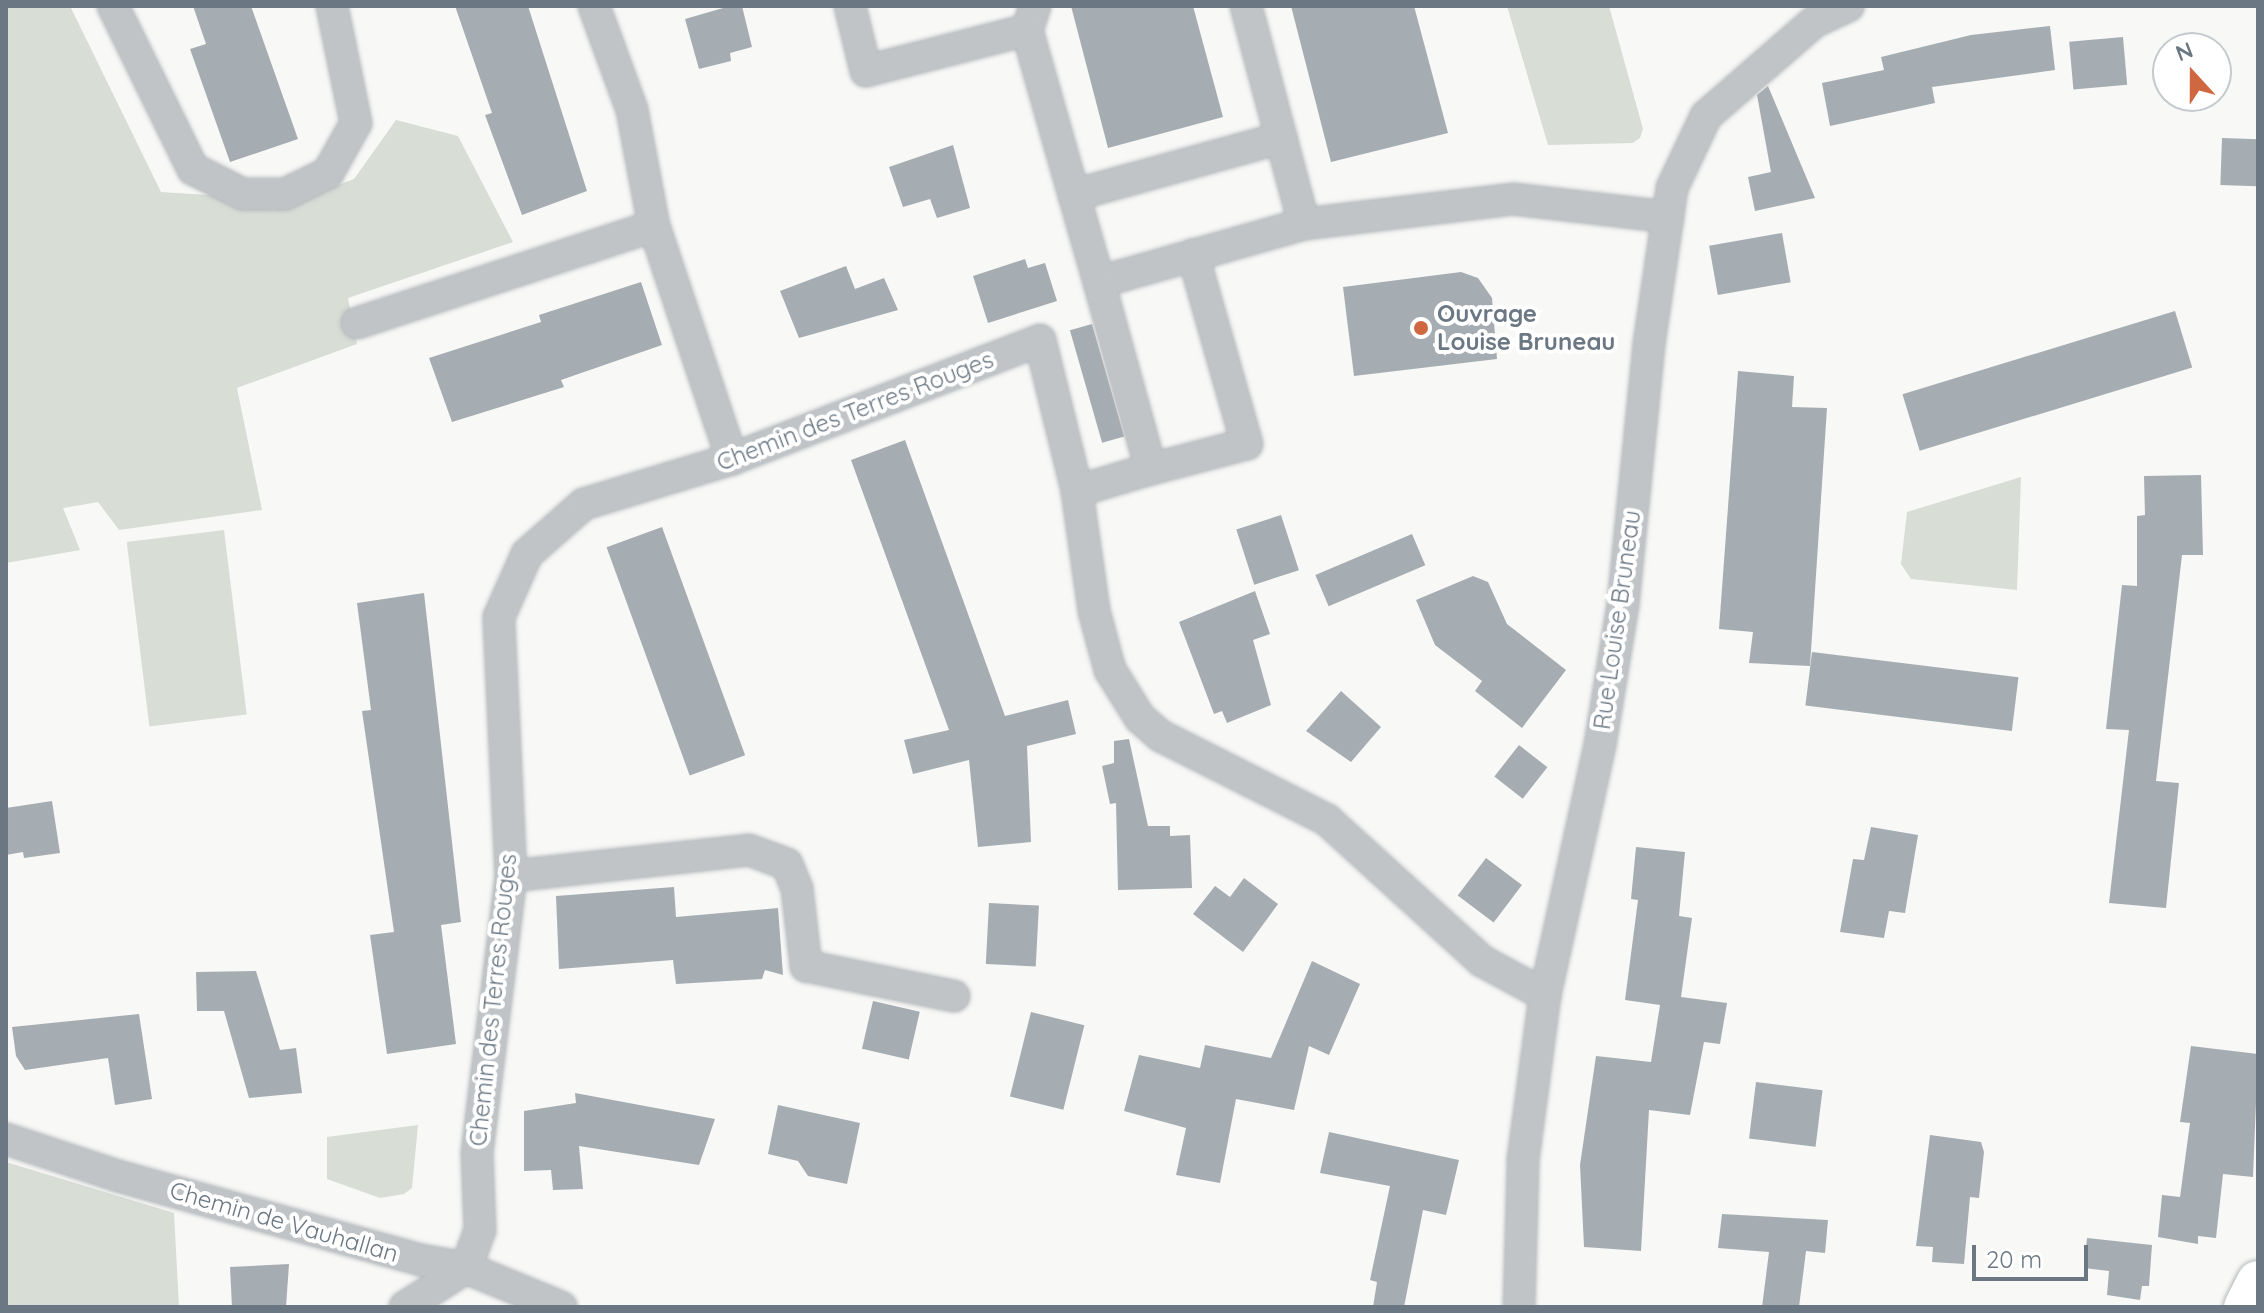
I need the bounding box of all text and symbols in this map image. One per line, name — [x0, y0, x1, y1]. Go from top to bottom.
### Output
north arrow — [2152, 32, 2232, 112]
text: N — [2172, 35, 2197, 67]
place label: Ouvrage Louise Bruneau — [1437, 300, 1615, 356]
marker: Ouvrage Louise Bruneau — [1412, 319, 1430, 337]
street label: Chemin des Terres Rouges — [713, 345, 997, 477]
street label: Rue Louise Bruneau — [1587, 509, 1647, 731]
street label: Chemin des Terres Rouges — [463, 852, 523, 1148]
street label: Chemin de Vauhallan — [167, 1176, 401, 1268]
scale bar — [1976, 1229, 2092, 1279]
text: 20 m — [1986, 1244, 2042, 1274]

